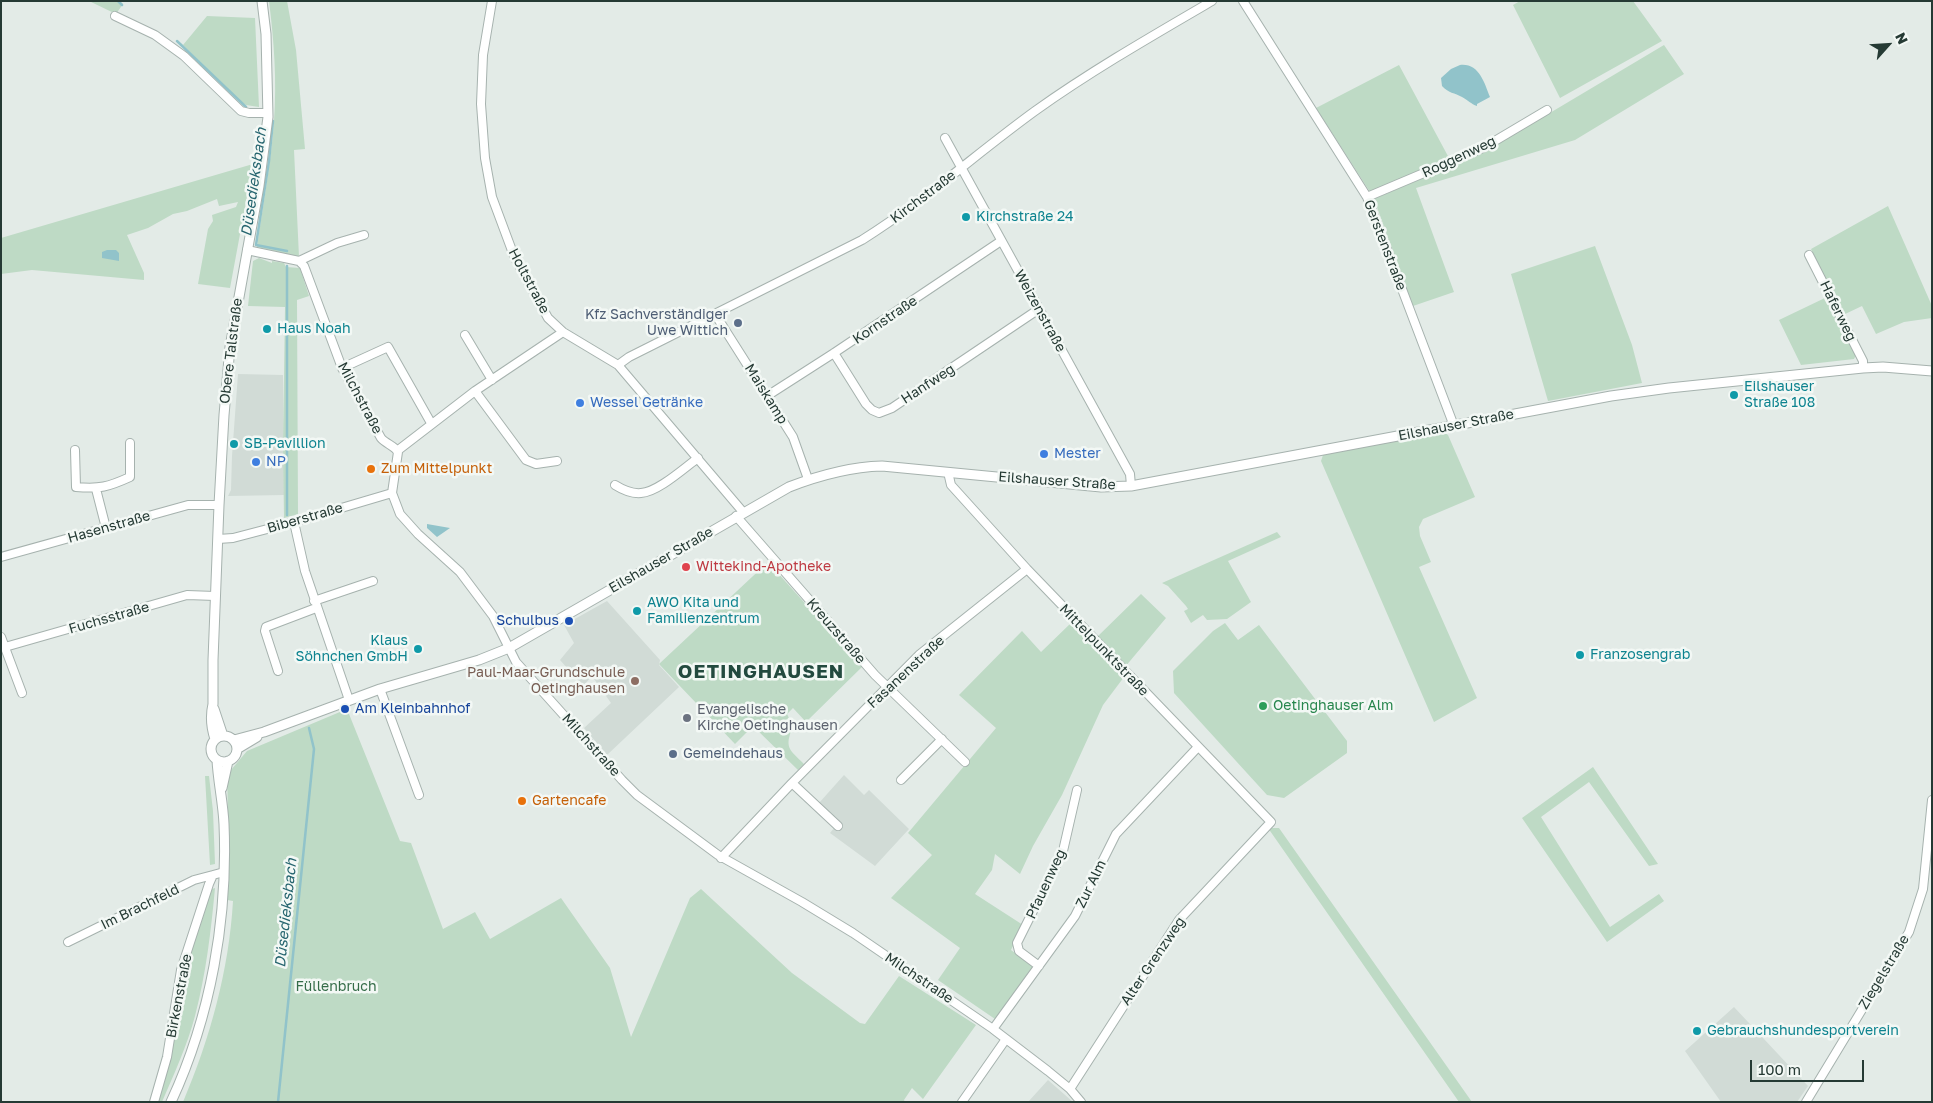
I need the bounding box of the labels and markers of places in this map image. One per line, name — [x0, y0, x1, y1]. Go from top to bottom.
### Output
place label: Kirchstraße 24 — [976, 209, 1074, 225]
marker: Kirchstraße 24 — [960, 211, 972, 223]
place label: Kfz Sachverständiger Uwe Wittich — [585, 307, 728, 340]
marker: Kfz Sachverständiger Uwe Wittich — [732, 317, 744, 329]
place label: Haus Noah — [277, 321, 350, 337]
marker: Haus Noah — [261, 323, 273, 335]
place label: Eilshauser Straße 108 — [1744, 379, 1815, 412]
marker: Eilshauser Straße 108 — [1728, 389, 1740, 401]
place label: Wessel Getränke — [590, 395, 703, 411]
marker: Wessel Getränke — [574, 397, 586, 409]
place label: SB-Pavillion — [244, 436, 326, 452]
marker: SB-Pavillion — [228, 438, 240, 450]
place label: Mester — [1054, 446, 1101, 462]
marker: Mester — [1038, 448, 1050, 460]
place label: NP — [266, 454, 286, 470]
marker: NP — [250, 456, 262, 468]
place label: Zum Mittelpunkt — [381, 461, 492, 477]
marker: Zum Mittelpunkt — [365, 463, 377, 475]
place label: Wittekind-Apotheke — [696, 559, 831, 575]
marker: Wittekind-Apotheke — [680, 561, 692, 573]
place label: AWO Kita und Familienzentrum — [647, 595, 760, 628]
marker: AWO Kita und Familienzentrum — [631, 605, 643, 617]
place label: Schulbus — [496, 613, 559, 629]
marker: Schulbus — [563, 615, 575, 627]
place label: Klaus Söhnchen GmbH — [295, 633, 408, 666]
marker: Klaus Söhnchen GmbH — [412, 643, 424, 655]
place label: Franzosengrab — [1590, 647, 1690, 663]
marker: Franzosengrab — [1574, 649, 1586, 661]
place label: Paul-Maar-Grundschule Oetinghausen — [467, 665, 625, 698]
marker: Paul-Maar-Grundschule Oetinghausen — [629, 675, 641, 687]
place label: Oetinghauser Alm — [1273, 698, 1394, 714]
marker: Oetinghauser Alm — [1257, 700, 1269, 712]
place label: Am Kleinbahnhof — [355, 701, 470, 717]
place label: Evangelische Kirche Oetinghausen — [697, 702, 838, 734]
marker: Am Kleinbahnhof — [339, 703, 351, 715]
marker: Evangelische Kirche Oetinghausen — [681, 712, 693, 724]
place label: Gemeindehaus — [683, 746, 783, 762]
marker: Gemeindehaus — [667, 748, 679, 760]
place label: Gartencafe — [532, 793, 606, 809]
marker: Gartencafe — [516, 795, 528, 807]
place label: Gebrauchshundesportverein — [1707, 1023, 1899, 1039]
marker: Gebrauchshundesportverein — [1691, 1025, 1703, 1037]

